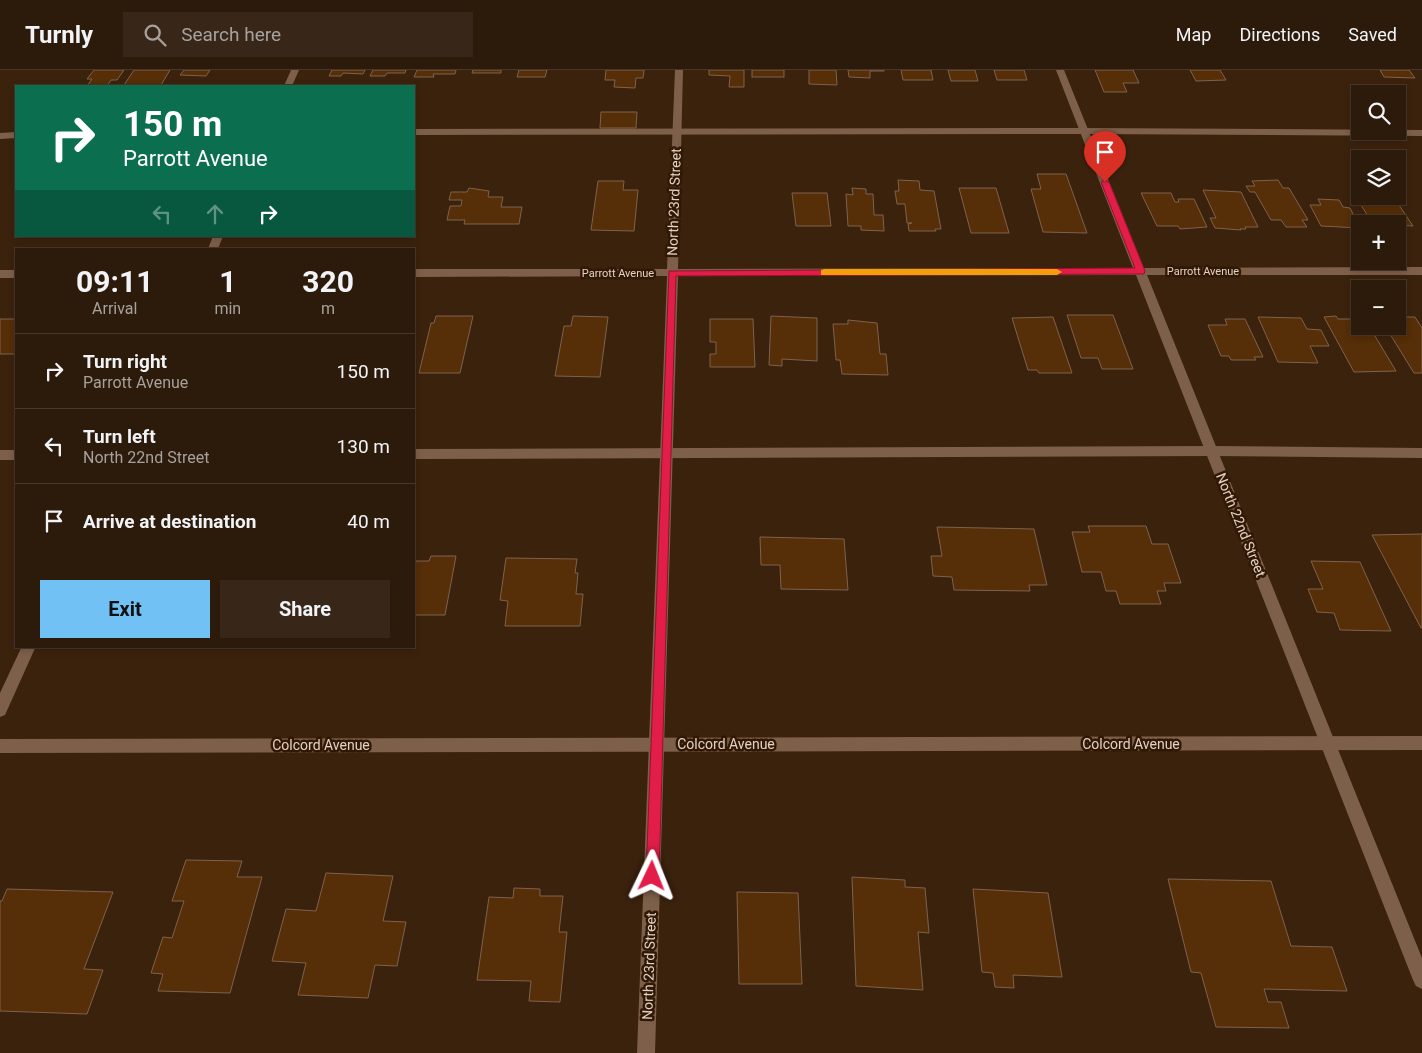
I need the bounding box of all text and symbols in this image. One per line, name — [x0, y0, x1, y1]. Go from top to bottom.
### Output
search box — [123, 12, 473, 57]
text: Turnly — [25, 21, 93, 49]
icon: search — [141, 21, 169, 49]
text: Search here — [181, 23, 281, 46]
text: Map — [1176, 24, 1211, 45]
text: Directions — [1239, 24, 1320, 45]
text: Saved — [1348, 24, 1397, 45]
map controls — [1351, 85, 1406, 335]
button: search — [1351, 85, 1406, 140]
text: 150 m — [123, 104, 222, 145]
icon: right — [40, 105, 105, 170]
pin — [1084, 131, 1126, 182]
icon: arrive — [1091, 138, 1119, 166]
text: Parrott Avenue — [123, 146, 268, 171]
street label: North 23rd Street — [664, 148, 684, 256]
button: layers — [1351, 150, 1406, 205]
icon: left — [148, 200, 176, 228]
icon: ahead — [201, 200, 229, 228]
icon: right — [254, 200, 282, 228]
button: + — [1351, 215, 1406, 270]
text: 09:11 — [76, 264, 153, 299]
text: 1 — [219, 264, 236, 299]
text: 320 — [302, 264, 354, 299]
street label: Parrott Avenue — [1167, 265, 1239, 278]
street label: Parrott Avenue — [582, 267, 654, 280]
button: − — [1351, 280, 1406, 335]
text: Arrival — [92, 299, 137, 318]
text: min — [214, 299, 241, 318]
text: m — [321, 299, 335, 318]
text: Turn right — [83, 350, 167, 373]
icon: right — [40, 357, 68, 385]
text: 150 m — [337, 360, 390, 383]
text: Parrott Avenue — [83, 373, 188, 392]
text: Turn left — [83, 425, 156, 448]
icon: left — [40, 432, 68, 460]
text: 130 m — [337, 435, 390, 458]
text: North 22nd Street — [83, 448, 209, 467]
street label: North 22nd Street — [1213, 471, 1269, 580]
icon: arrive — [40, 507, 68, 535]
text: Arrive at destination — [83, 510, 256, 533]
text: 40 m — [347, 510, 390, 533]
button: Exit — [40, 580, 210, 638]
button: Share — [220, 580, 390, 638]
street label: Colcord Avenue — [677, 736, 775, 752]
street label: Colcord Avenue — [1082, 736, 1180, 752]
street label: Colcord Avenue — [272, 737, 370, 753]
position arrow — [625, 849, 677, 901]
street label: North 23rd Street — [639, 912, 659, 1020]

